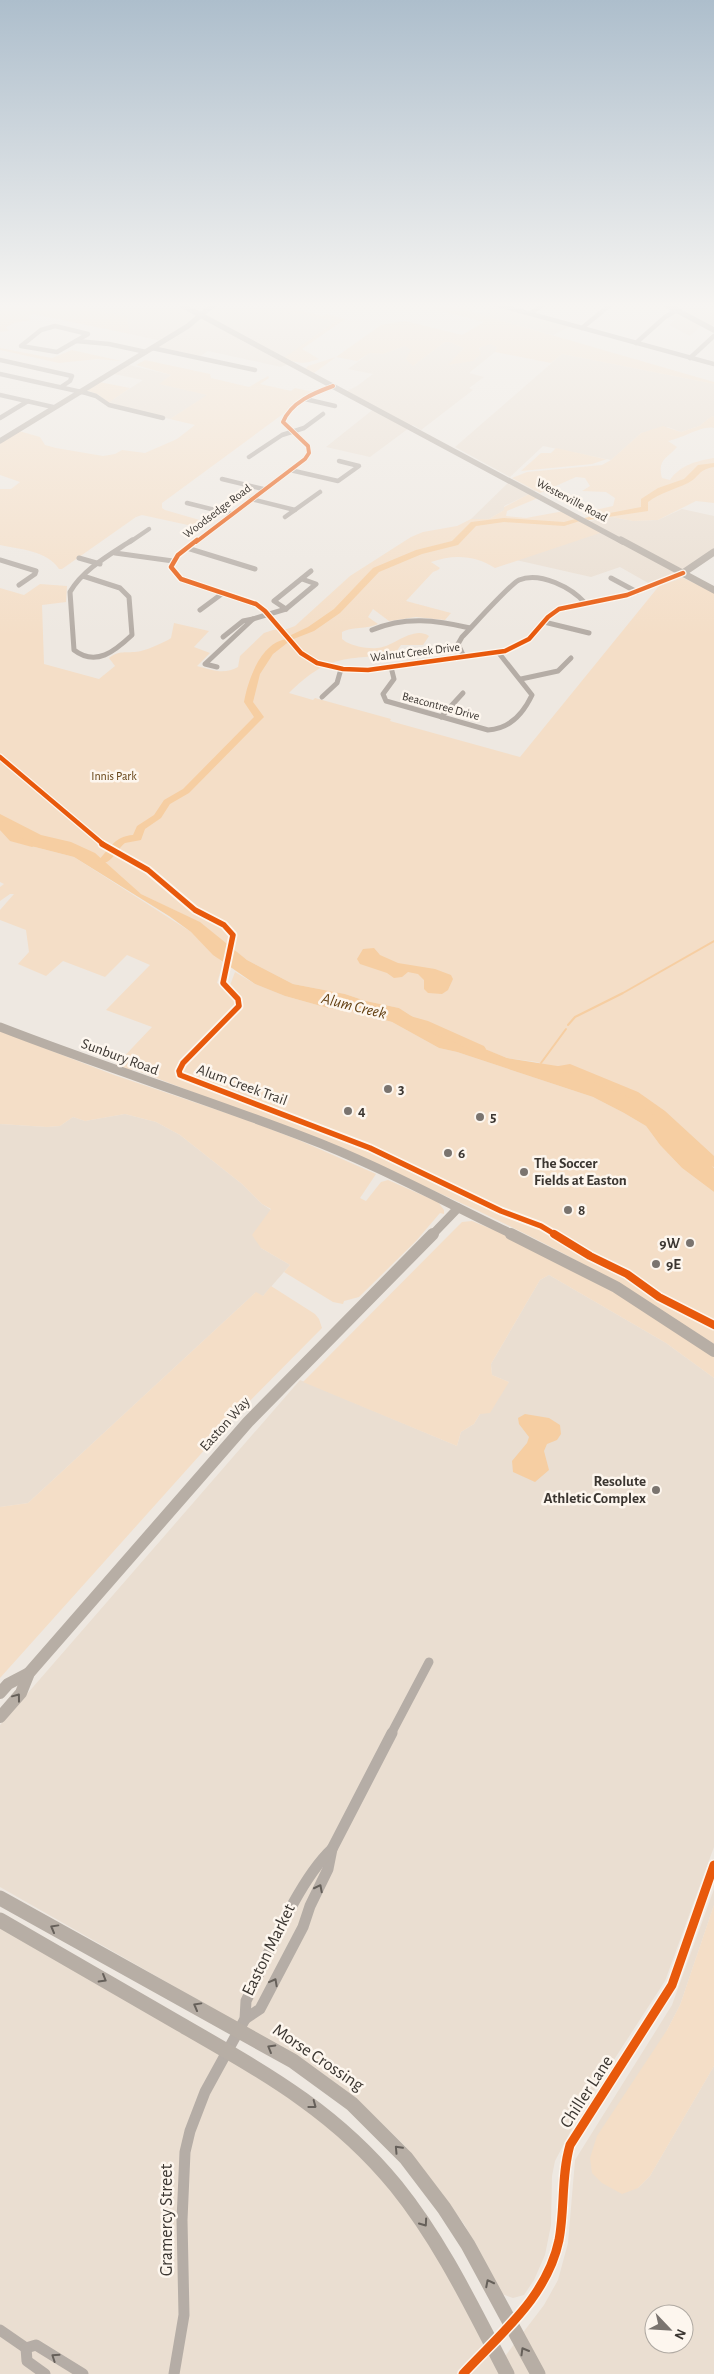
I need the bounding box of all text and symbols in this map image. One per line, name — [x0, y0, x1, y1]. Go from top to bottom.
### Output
street label: Westerville Road — [534, 476, 610, 524]
street label: Woodsedge Road — [181, 482, 253, 540]
street label: Walnut Creek Drive — [370, 641, 460, 663]
street label: Beacontree Drive — [401, 690, 481, 722]
park label: Innis Park — [91, 770, 137, 782]
water label: Alum Creek — [319, 990, 388, 1022]
street label: Sunbury Road — [79, 1036, 161, 1078]
street label: Alum Creek Trail — [195, 1062, 289, 1108]
place label: 3 — [398, 1082, 404, 1097]
marker: 3 — [382, 1083, 394, 1095]
place label: 4 — [358, 1104, 366, 1119]
marker: 4 — [342, 1105, 354, 1117]
place label: 5 — [490, 1110, 496, 1125]
marker: 5 — [474, 1111, 486, 1123]
place label: 6 — [458, 1146, 465, 1161]
marker: 6 — [442, 1147, 454, 1159]
place label: The Soccer Fields at Easton — [534, 1156, 627, 1188]
marker: The Soccer Fields at Easton — [518, 1166, 530, 1178]
place label: 8 — [578, 1203, 585, 1218]
marker: 8 — [562, 1204, 574, 1216]
place label: 9W — [659, 1236, 680, 1251]
marker: 9W — [684, 1237, 696, 1249]
place label: 9E — [666, 1257, 681, 1272]
marker: 9E — [650, 1258, 662, 1270]
street label: Easton Way — [197, 1394, 253, 1454]
place label: Resolute Athletic Complex — [544, 1474, 646, 1506]
marker: Resolute Athletic Complex — [650, 1484, 662, 1496]
one-way arrow — [11, 1693, 20, 1702]
one-way arrow — [313, 1884, 323, 1893]
street label: Easton Market — [239, 1901, 299, 1999]
one-way arrow — [50, 1925, 59, 1935]
one-way arrow — [98, 1972, 107, 1982]
one-way arrow — [268, 1979, 278, 1988]
one-way arrow — [193, 2002, 202, 2012]
street label: Morse Crossing — [269, 2021, 367, 2095]
one-way arrow — [268, 2045, 277, 2055]
street label: Chiller Lane — [557, 2053, 617, 2131]
one-way arrow — [307, 2099, 317, 2108]
one-way arrow — [395, 2146, 404, 2155]
street label: Gramercy Street — [158, 2163, 176, 2276]
one-way arrow — [418, 2217, 427, 2227]
one-way arrow — [485, 2280, 495, 2289]
north arrow — [644, 2304, 694, 2354]
text: N — [671, 2327, 688, 2341]
one-way arrow — [520, 2347, 530, 2356]
one-way arrow — [51, 2354, 60, 2363]

